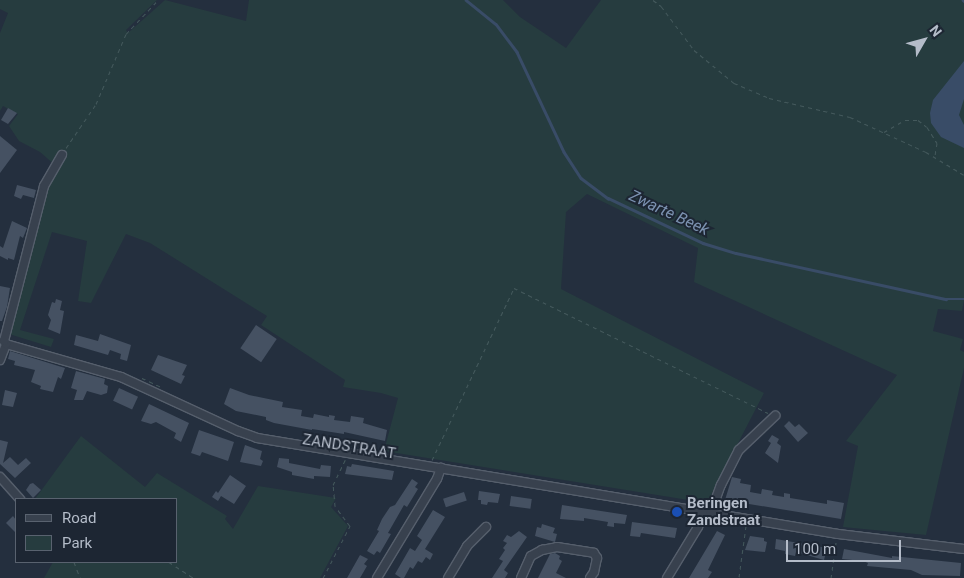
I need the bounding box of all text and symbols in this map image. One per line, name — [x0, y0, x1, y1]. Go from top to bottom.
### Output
north arrow — [899, 15, 949, 65]
text: N — [926, 22, 945, 40]
water label: Zwarte Beek — [626, 186, 712, 240]
street label: ZANDSTRAAT — [301, 431, 397, 463]
place label: Beringen Zandstraat — [687, 494, 760, 529]
legend — [15, 498, 178, 563]
marker: Beringen Zandstraat — [671, 506, 683, 518]
text: Road — [62, 509, 96, 527]
scale bar — [789, 530, 904, 562]
text: Park — [62, 534, 92, 552]
text: 100 m — [794, 540, 836, 558]

